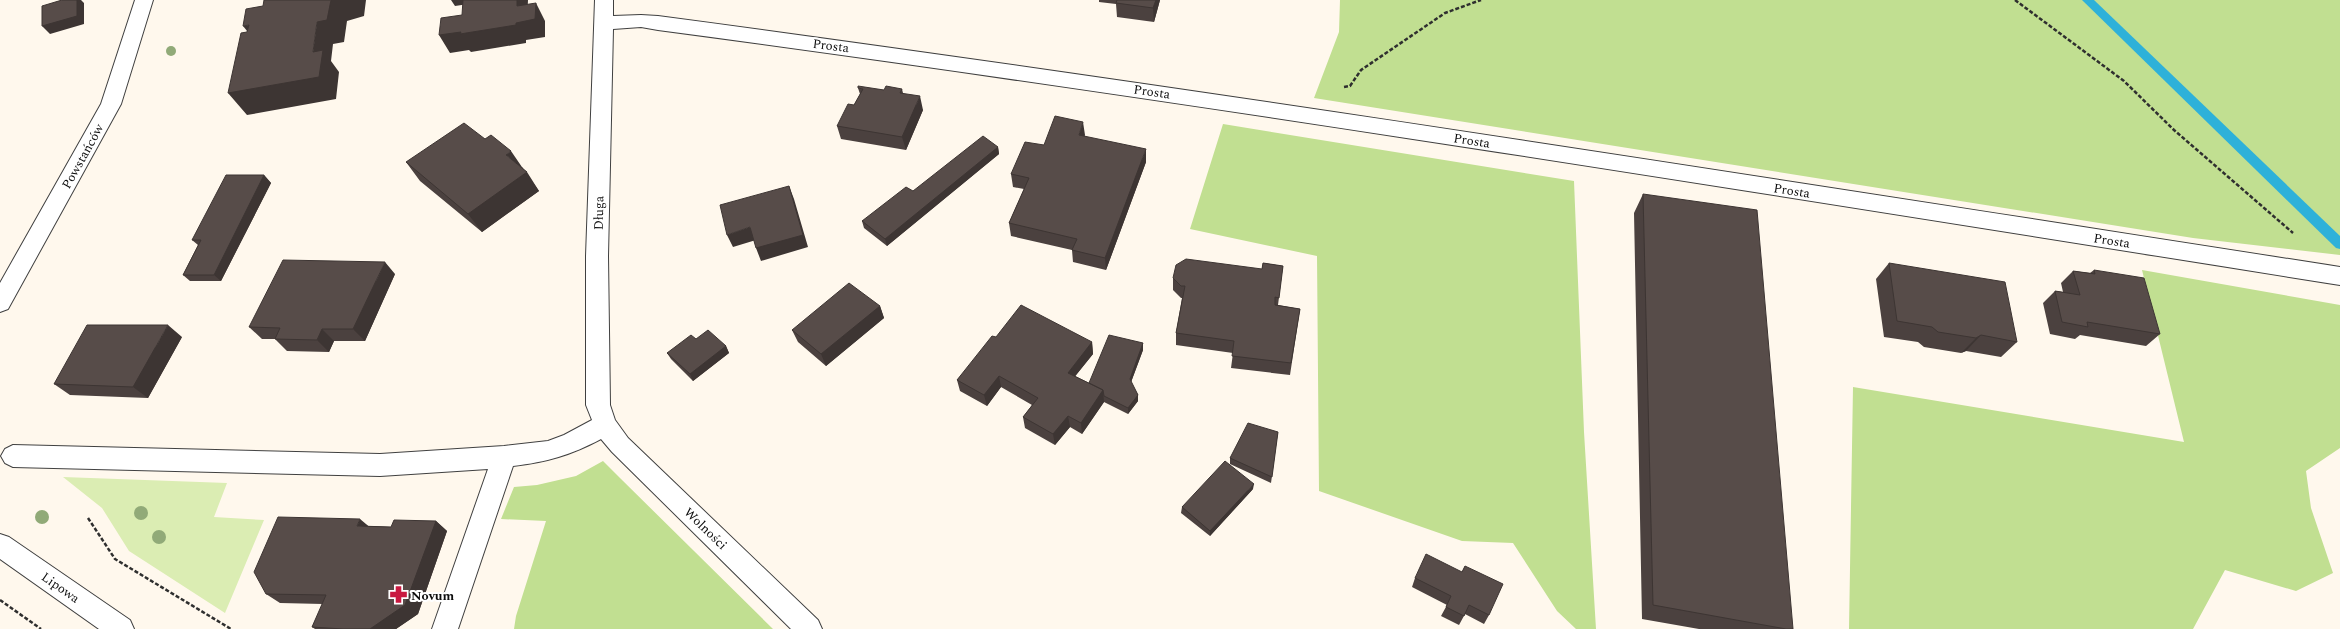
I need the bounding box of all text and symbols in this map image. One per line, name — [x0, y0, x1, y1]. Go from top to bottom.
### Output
street label: Prosta — [811, 34, 851, 58]
street label: Prosta — [1132, 80, 1172, 105]
street label: Powstańców — [57, 119, 110, 193]
street label: Prosta — [1452, 128, 1492, 154]
street label: Prosta — [1772, 178, 1812, 204]
street label: Długa — [589, 195, 609, 230]
street label: Prosta — [2092, 228, 2132, 254]
street label: Wolności — [679, 503, 732, 555]
street label: Lipowa — [37, 567, 84, 609]
pharmacy icon: Novum — [388, 585, 408, 605]
place label: Novum — [411, 586, 454, 606]

